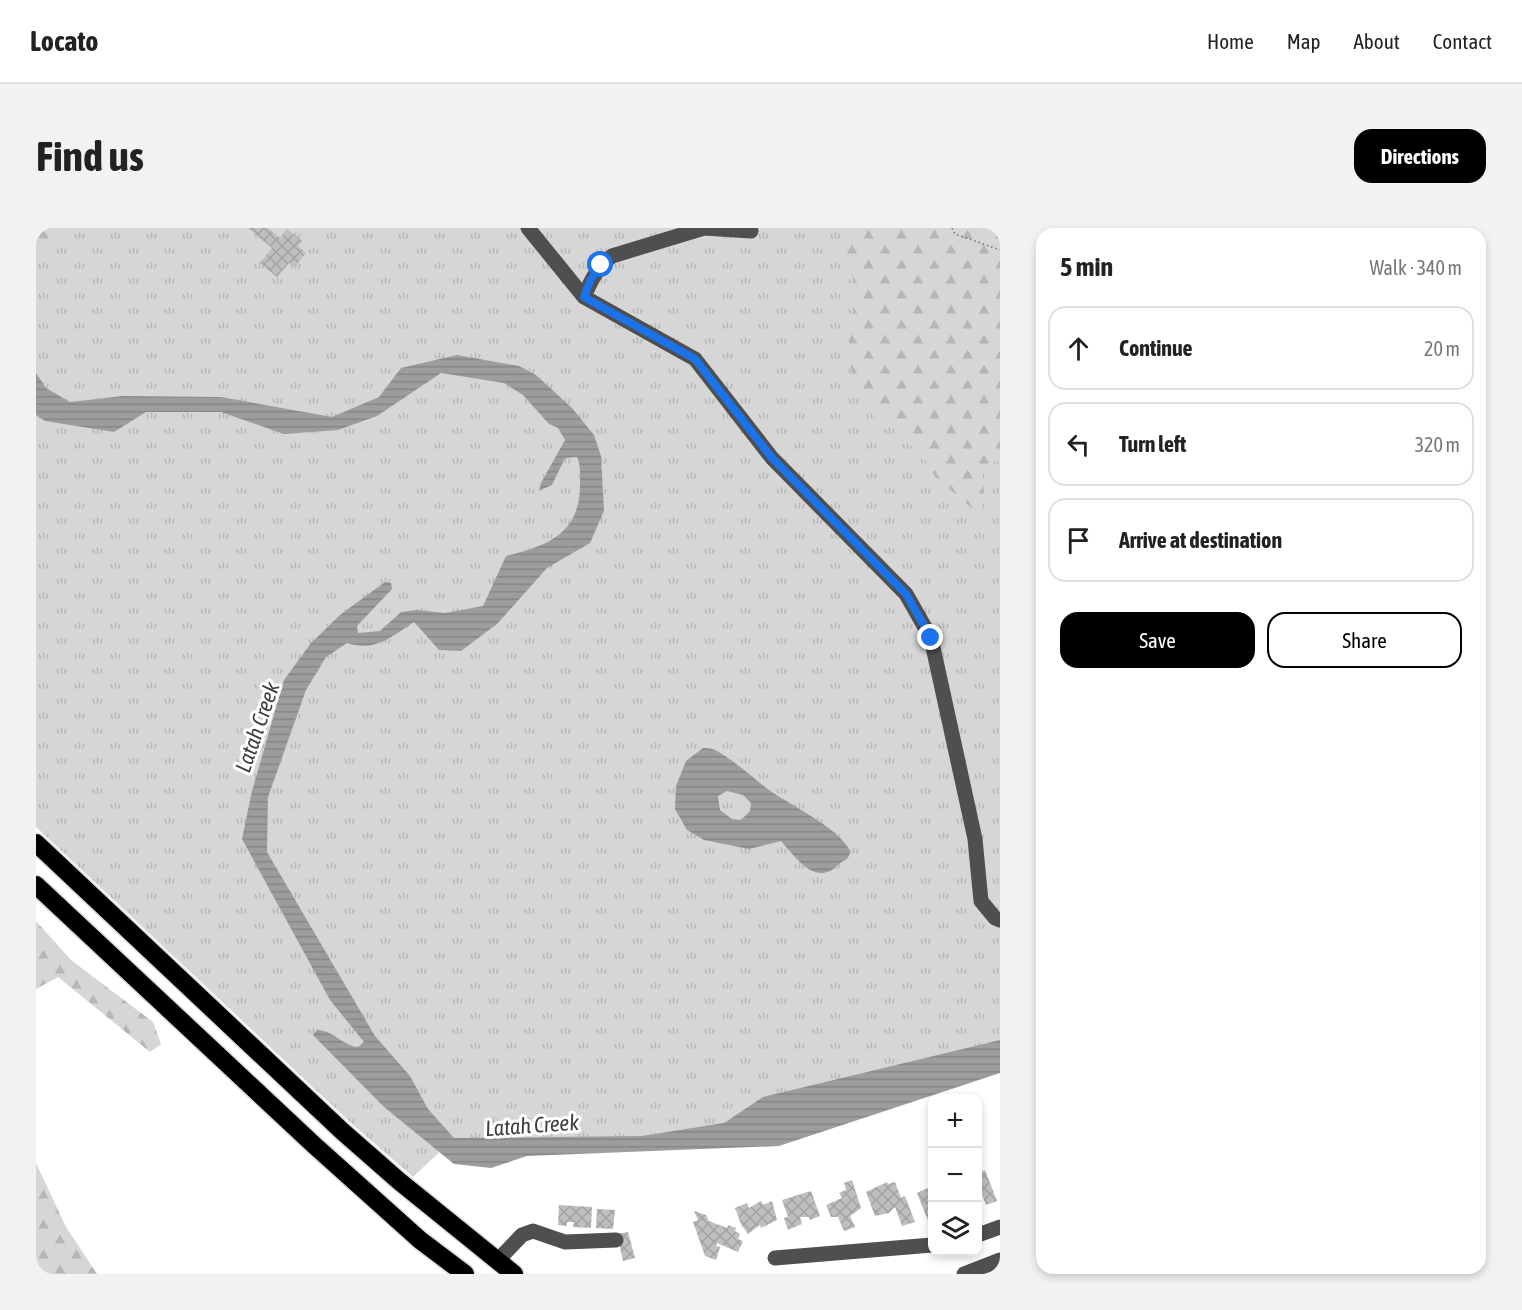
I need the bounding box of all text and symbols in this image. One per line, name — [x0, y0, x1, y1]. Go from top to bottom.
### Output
text: Locato — [30, 25, 98, 57]
text: Home — [1207, 29, 1254, 53]
text: Map — [1287, 29, 1321, 53]
text: About — [1354, 29, 1400, 53]
text: Contact — [1433, 29, 1492, 53]
button: Directions — [1354, 129, 1486, 183]
text: Find us — [36, 132, 144, 180]
route start — [587, 251, 613, 277]
text: 5 min — [1060, 252, 1113, 282]
text: Walk · 340 m — [1370, 256, 1462, 279]
icon: ahead — [1062, 332, 1095, 365]
text: Continue — [1119, 335, 1193, 361]
text: 20 m — [1424, 337, 1460, 360]
icon: left — [1062, 428, 1095, 461]
text: Turn left — [1119, 431, 1186, 457]
text: 320 m — [1415, 433, 1460, 456]
icon: arrive — [1062, 524, 1095, 557]
text: Arrive at destination — [1119, 527, 1282, 553]
button: Save — [1060, 612, 1255, 668]
button: Share — [1267, 612, 1462, 668]
route end — [917, 624, 943, 650]
water label: Latah Creek — [229, 678, 285, 776]
map controls — [928, 1094, 982, 1256]
button: + — [928, 1094, 982, 1148]
water label: Latah Creek — [484, 1109, 580, 1141]
button: − — [928, 1148, 982, 1202]
button: layers — [928, 1202, 982, 1256]

